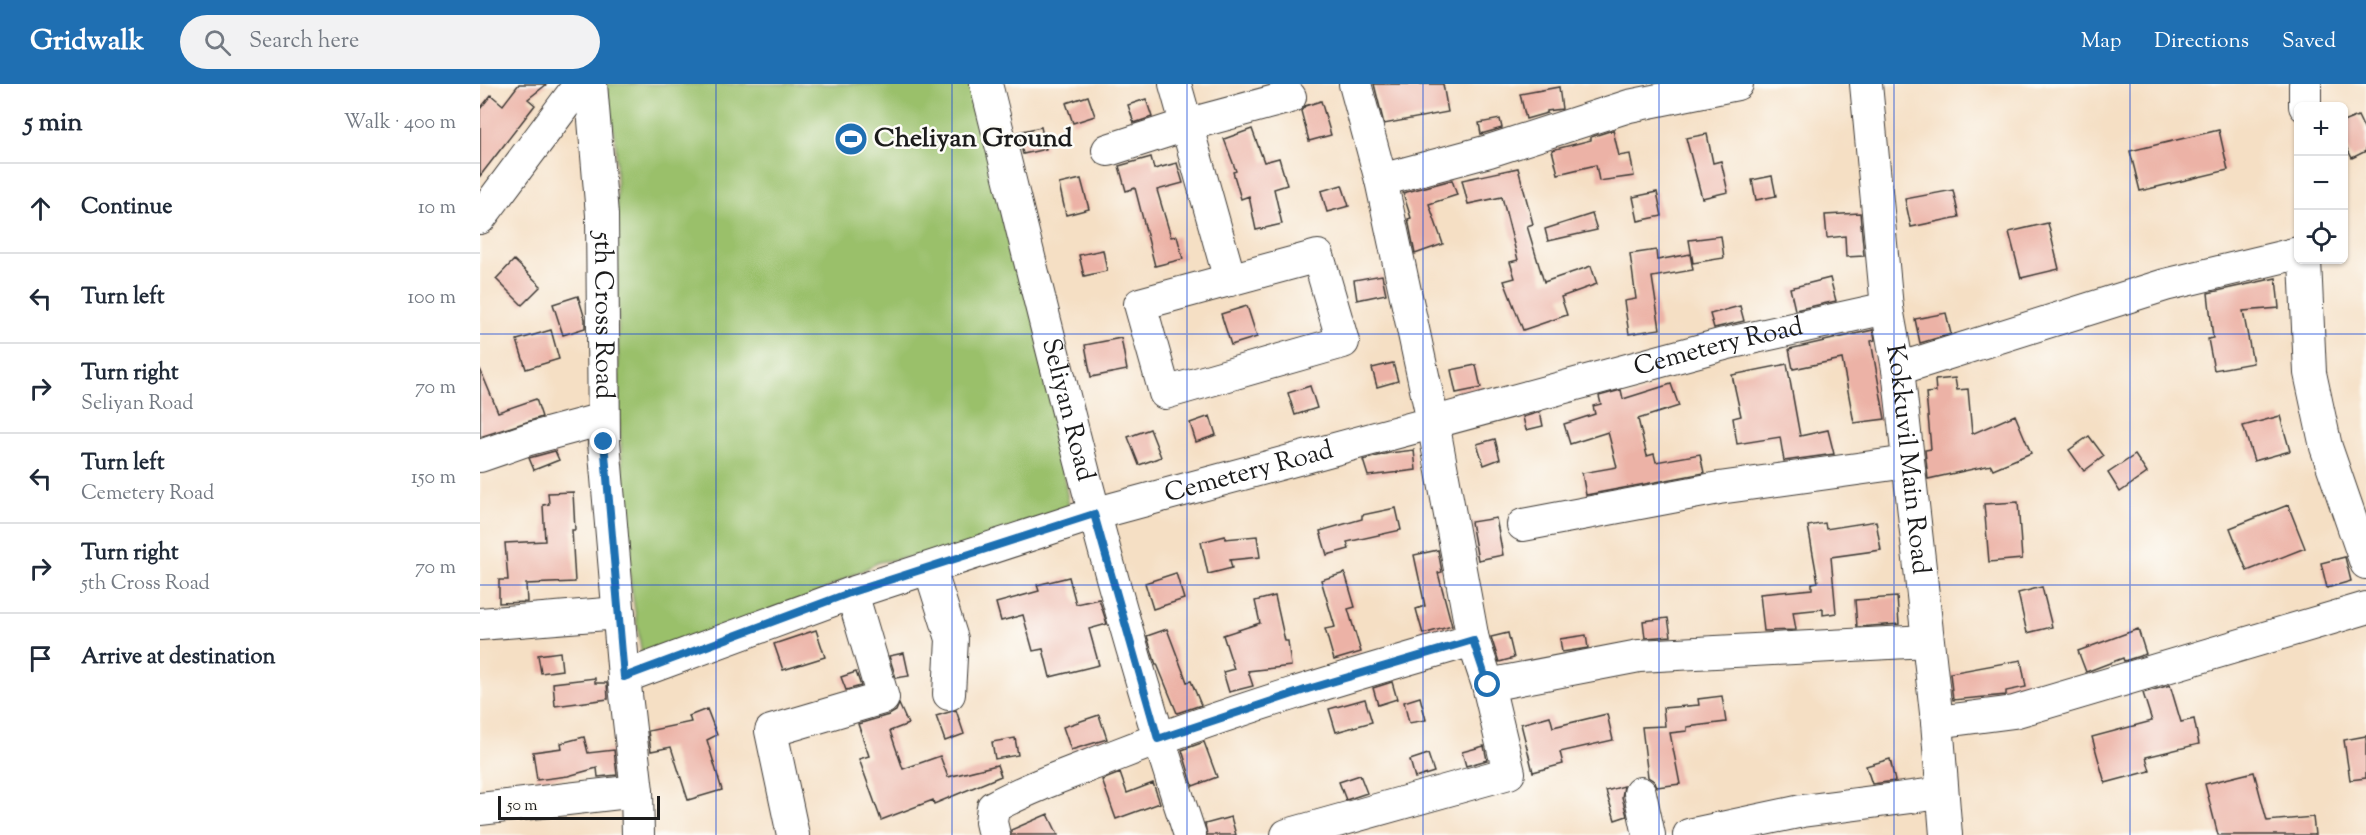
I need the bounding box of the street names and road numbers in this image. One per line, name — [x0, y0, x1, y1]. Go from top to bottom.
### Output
street label: 5th Cross Road — [584, 230, 622, 400]
street label: Cemetery Road — [1630, 308, 1807, 386]
street label: Seliyan Road — [1031, 335, 1104, 486]
street label: Kokkuvil Main Road — [1875, 342, 1939, 577]
street label: Cemetery Road — [1160, 432, 1338, 513]

